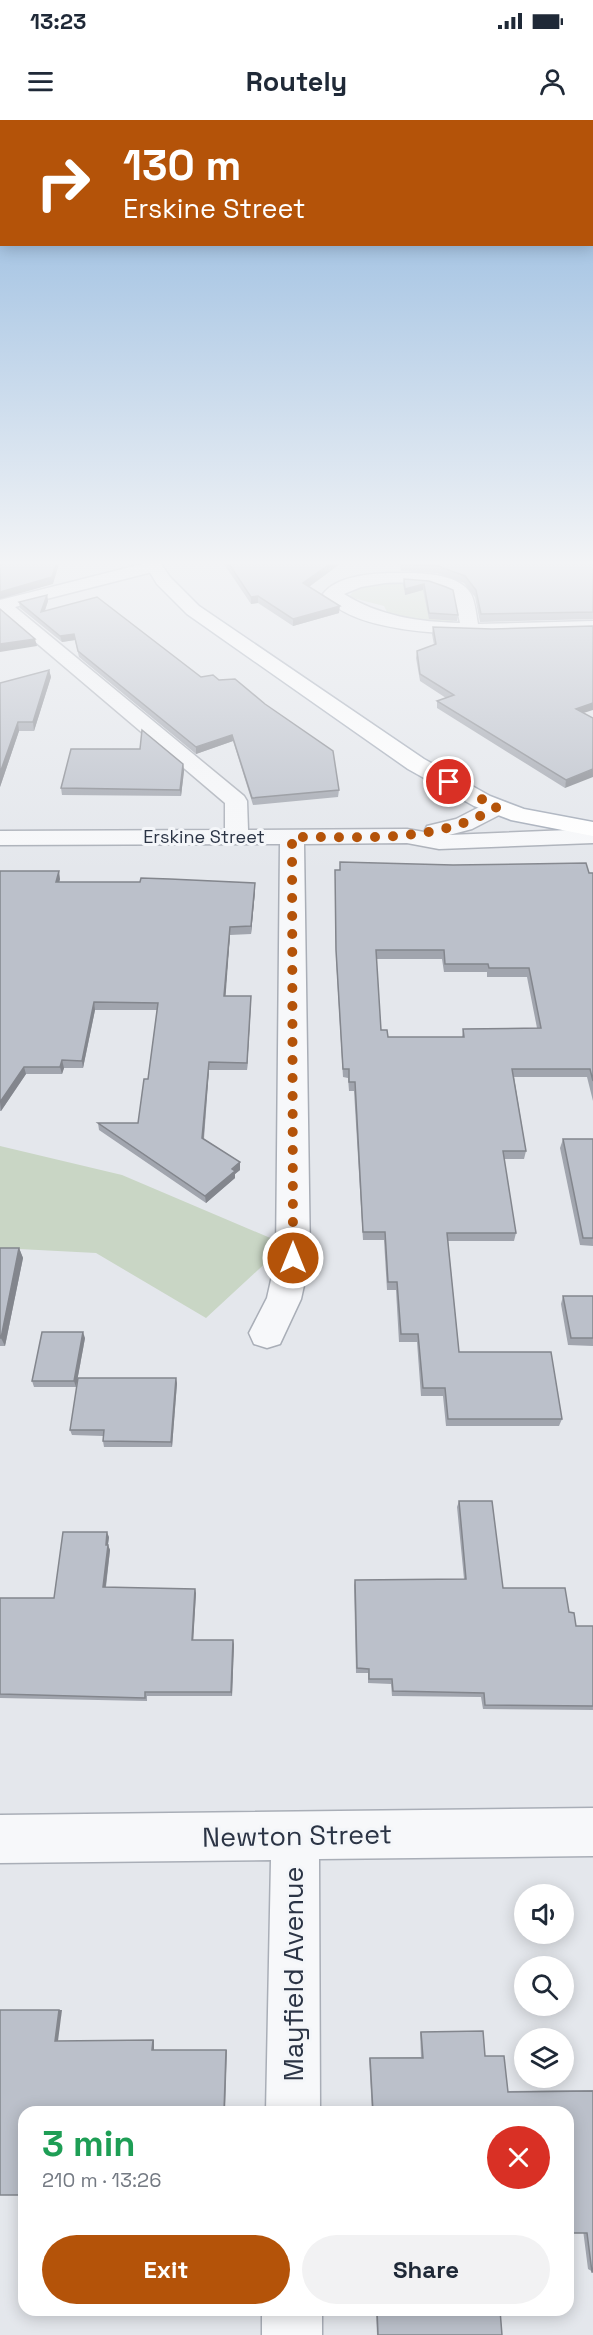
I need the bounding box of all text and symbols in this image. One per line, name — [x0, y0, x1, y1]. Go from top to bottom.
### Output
text: 13:23 — [30, 7, 86, 35]
text: Routely — [246, 64, 347, 99]
icon: menu — [24, 65, 57, 98]
icon: person — [536, 65, 569, 98]
text: 130 m — [123, 139, 241, 192]
icon: right — [24, 144, 102, 222]
text: Erskine Street — [123, 191, 305, 226]
pin — [423, 756, 474, 807]
icon: arrive — [432, 765, 465, 798]
street label: Erskine Street — [143, 825, 265, 848]
position arrow — [261, 1226, 325, 1290]
street label: Newton Street — [202, 1816, 392, 1855]
street label: Mayfield Avenue — [276, 1867, 311, 2081]
map controls — [514, 1884, 574, 2088]
button: sound — [514, 1884, 574, 1944]
button: search — [514, 1956, 574, 2016]
button: layers — [514, 2028, 574, 2088]
text: 3 min — [42, 2121, 136, 2167]
button: close — [487, 2126, 550, 2189]
text: 210 m · 13:26 — [42, 2167, 161, 2193]
button: Exit — [42, 2235, 290, 2304]
button: Share — [302, 2235, 550, 2304]

